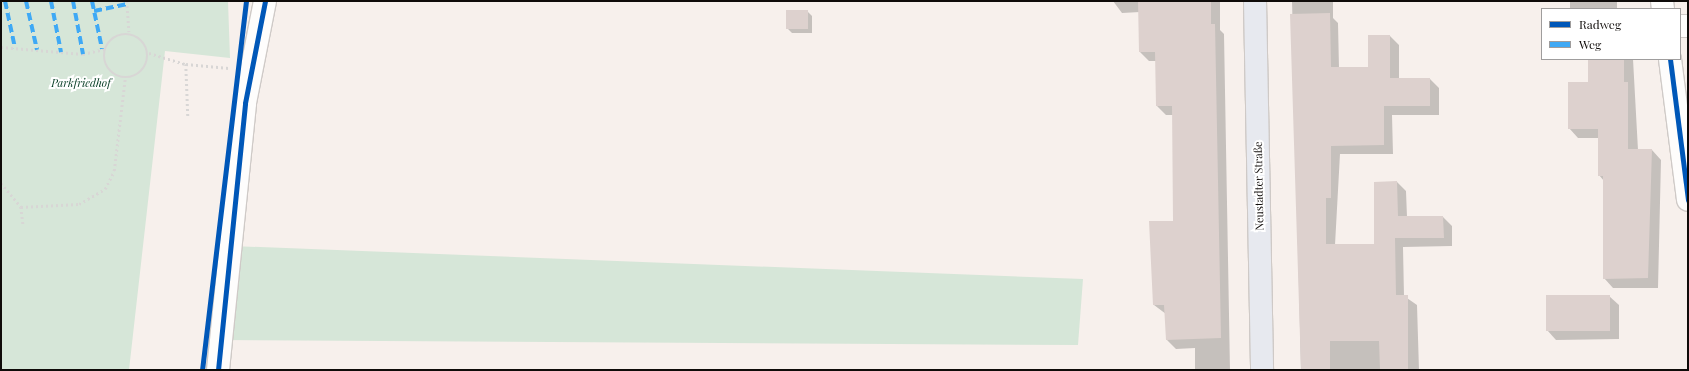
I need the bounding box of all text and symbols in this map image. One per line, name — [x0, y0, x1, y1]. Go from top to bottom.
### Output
legend — [1541, 8, 1681, 60]
text: Radweg — [1579, 16, 1621, 32]
text: Weg — [1579, 36, 1601, 52]
park label: Parkfriedhof — [51, 76, 111, 90]
street label: Neustadter Straße — [1252, 141, 1266, 231]

